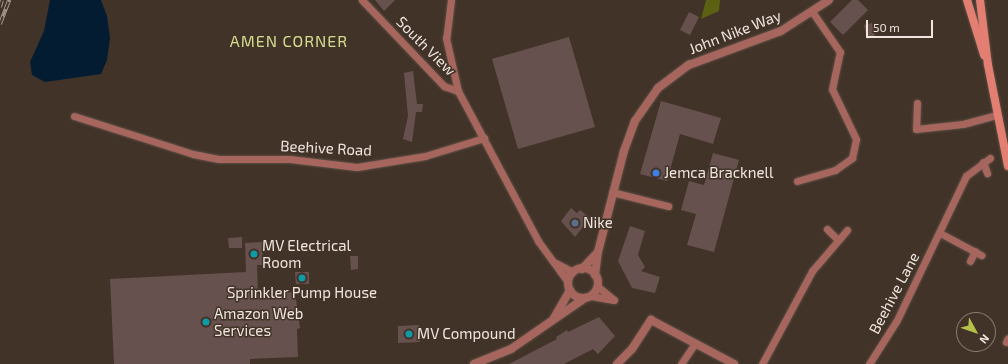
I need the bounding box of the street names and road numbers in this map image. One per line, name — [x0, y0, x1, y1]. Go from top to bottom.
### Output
street label: John Nike Way — [686, 6, 784, 58]
street label: South View — [393, 13, 459, 79]
street label: Beehive Road — [280, 137, 372, 159]
street label: Beehive Lane — [865, 249, 923, 337]

